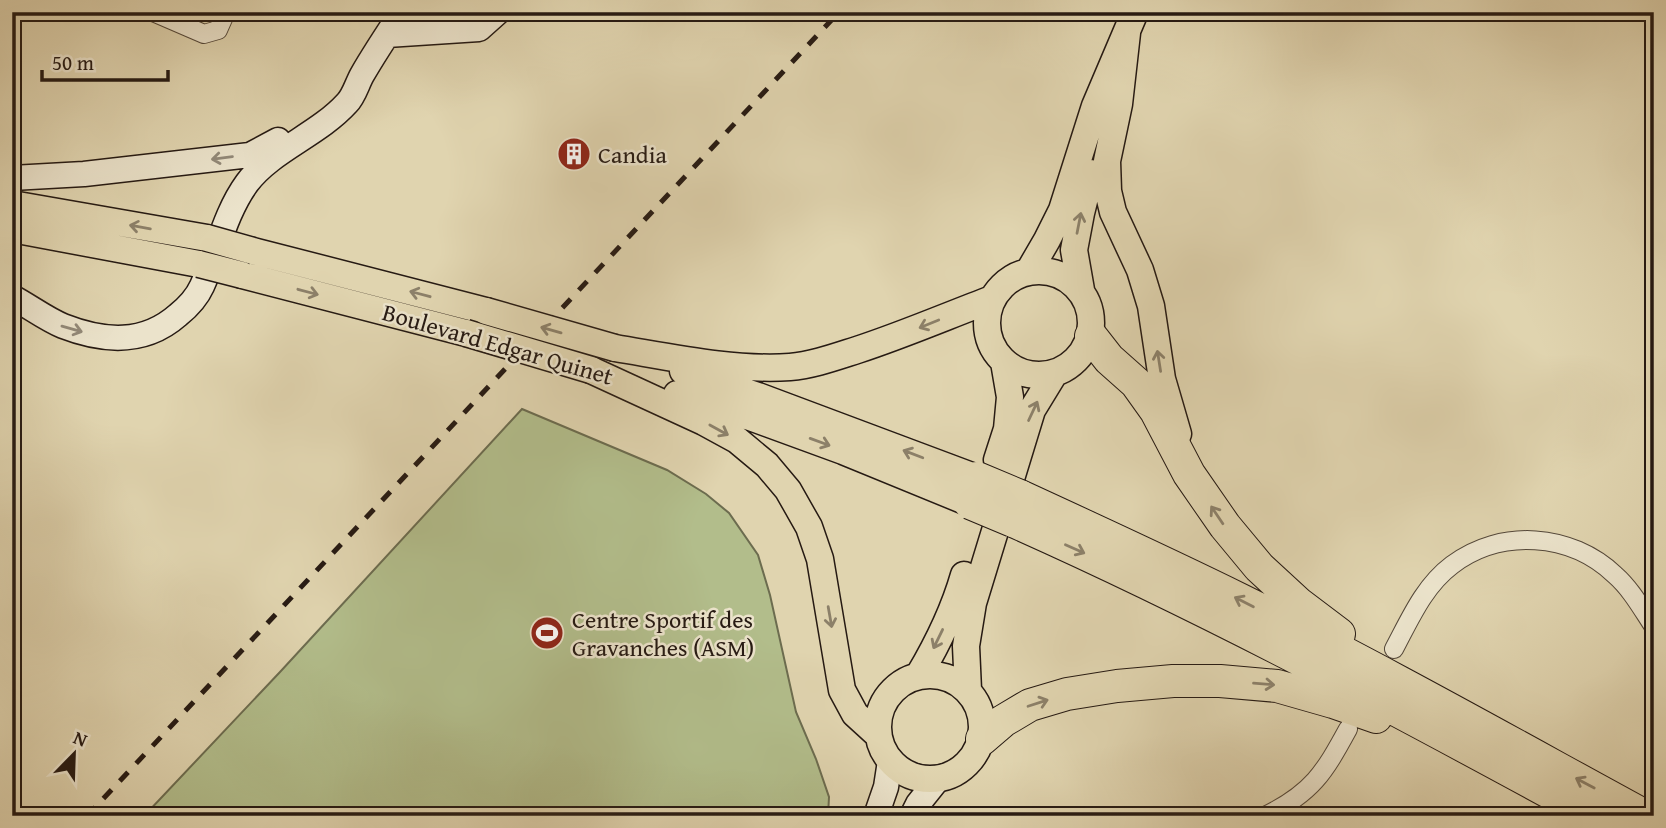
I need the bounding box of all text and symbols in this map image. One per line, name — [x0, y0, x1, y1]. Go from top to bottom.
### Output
scale bar — [42, 38, 168, 82]
text: 50 m — [52, 47, 94, 78]
building icon: Candia — [555, 135, 593, 173]
place label: Candia — [598, 137, 667, 172]
one-way arrow — [211, 152, 234, 165]
one-way arrow — [1073, 212, 1086, 235]
one-way arrow — [129, 219, 152, 233]
one-way arrow — [296, 286, 319, 299]
one-way arrow — [409, 287, 432, 300]
street label: Boulevard Edgar Quinet — [379, 294, 618, 394]
one-way arrow — [918, 318, 940, 331]
one-way arrow — [540, 322, 562, 335]
one-way arrow — [61, 323, 83, 336]
one-way arrow — [1152, 350, 1165, 373]
one-way arrow — [1027, 401, 1040, 422]
one-way arrow — [709, 424, 729, 438]
one-way arrow — [808, 437, 830, 450]
one-way arrow — [903, 447, 925, 459]
one-way arrow — [1210, 506, 1224, 525]
one-way arrow — [1064, 543, 1086, 556]
one-way arrow — [1234, 594, 1255, 608]
place label: Centre Sportif des Gravanches (ASM) — [572, 602, 754, 665]
one-way arrow — [824, 605, 837, 628]
sports icon: Centre Sportif des Gravanches (ASM) — [528, 614, 566, 652]
one-way arrow — [931, 629, 945, 649]
one-way arrow — [1252, 678, 1274, 691]
one-way arrow — [1027, 696, 1049, 708]
north arrow — [38, 720, 108, 790]
text: N — [69, 723, 92, 754]
one-way arrow — [1575, 776, 1595, 790]

